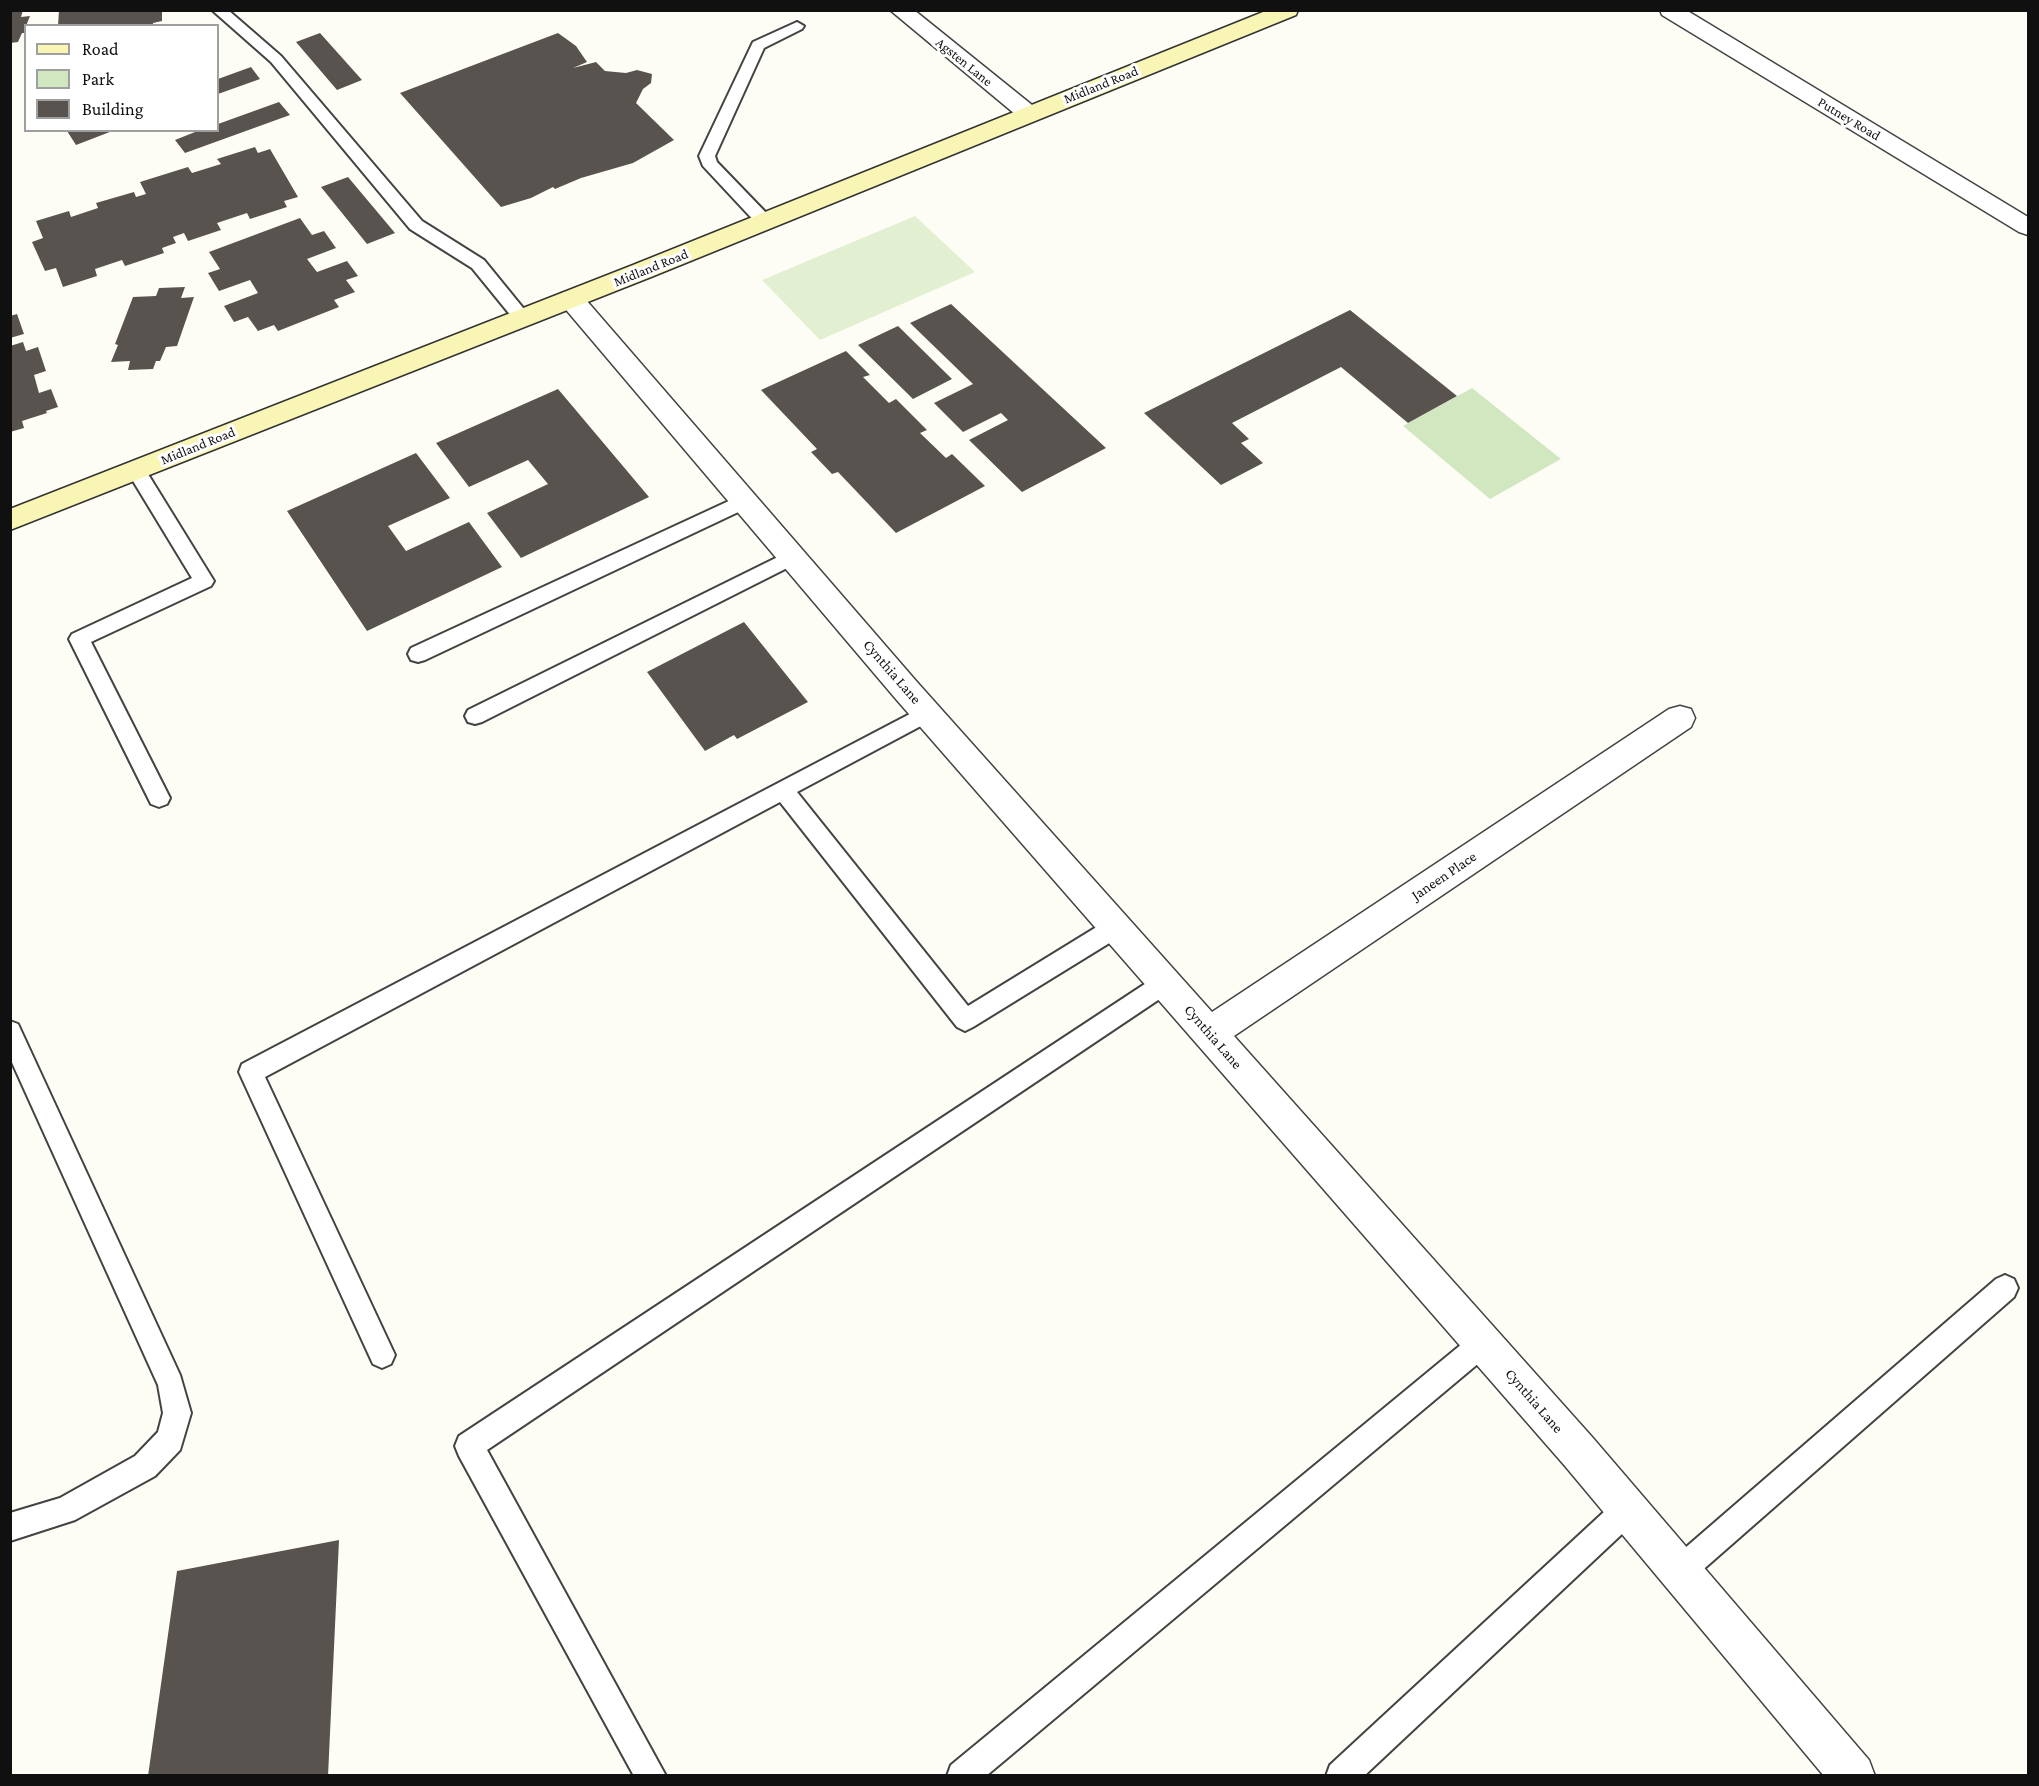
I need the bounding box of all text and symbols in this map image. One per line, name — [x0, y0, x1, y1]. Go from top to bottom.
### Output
legend — [24, 24, 219, 132]
street label: Agsten Lane — [932, 34, 996, 90]
text: Road — [82, 39, 119, 59]
street label: Midland Road — [1061, 62, 1141, 108]
text: Park — [82, 69, 114, 89]
street label: Putney Road — [1815, 94, 1883, 144]
text: Building — [82, 99, 143, 119]
street label: Midland Road — [611, 245, 691, 291]
street label: Midland Road — [158, 423, 238, 469]
street label: Cynthia Lane — [859, 636, 925, 708]
street label: Janeen Place — [1408, 848, 1480, 904]
street label: Cynthia Lane — [1180, 1001, 1246, 1073]
street label: Cynthia Lane — [1501, 1365, 1567, 1437]

